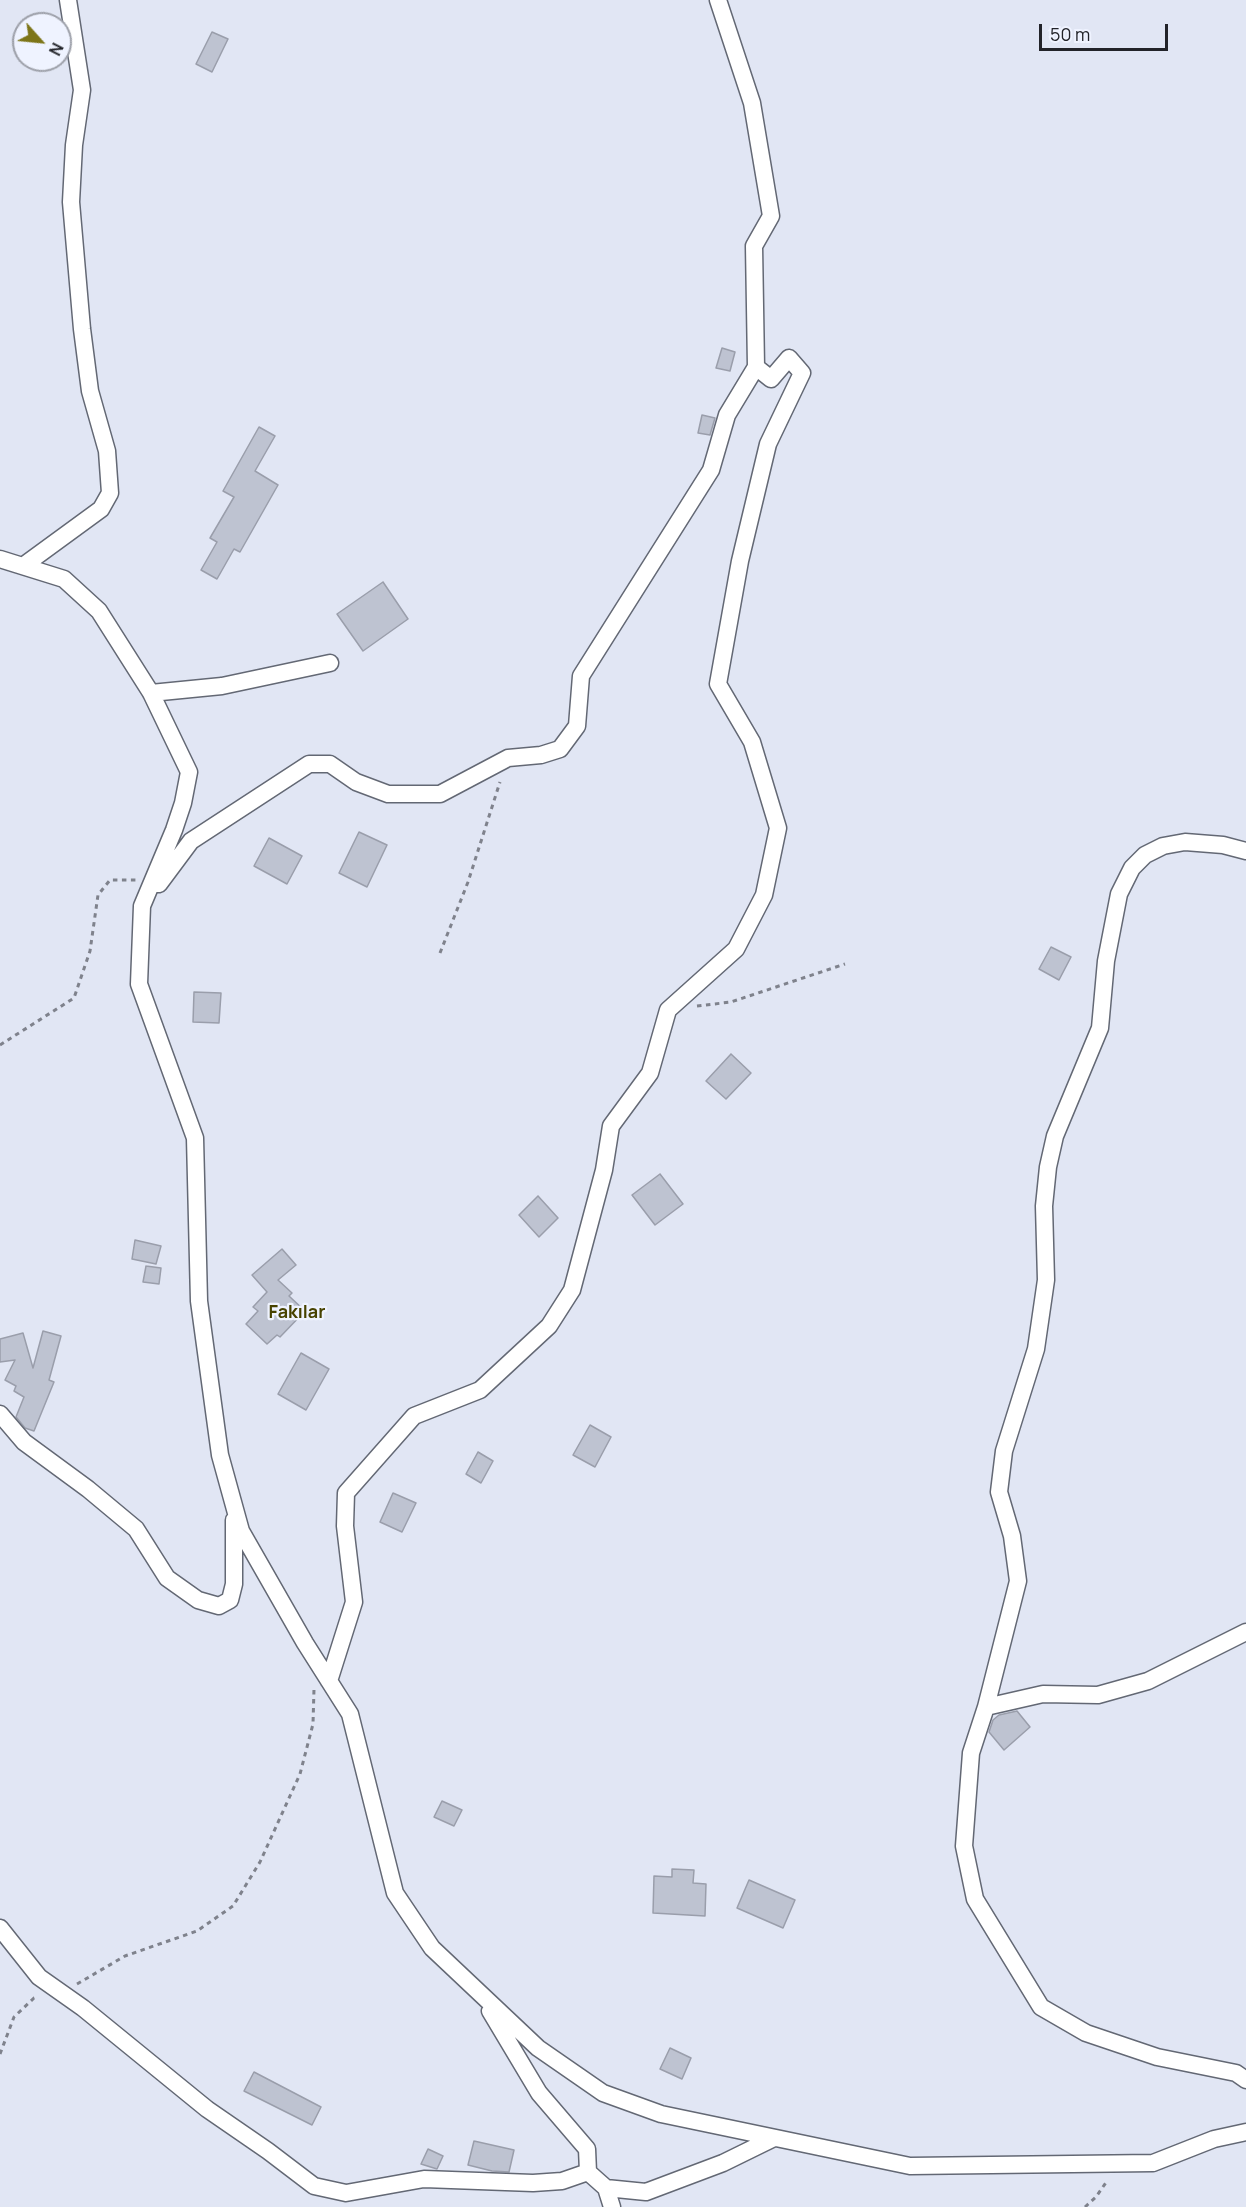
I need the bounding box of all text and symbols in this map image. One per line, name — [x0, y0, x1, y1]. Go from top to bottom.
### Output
north arrow — [12, 12, 72, 72]
scale bar — [1042, 12, 1171, 50]
text: 50 m — [1050, 22, 1090, 46]
text: N — [44, 39, 69, 59]
district label: Fakılar — [269, 1302, 325, 1324]

